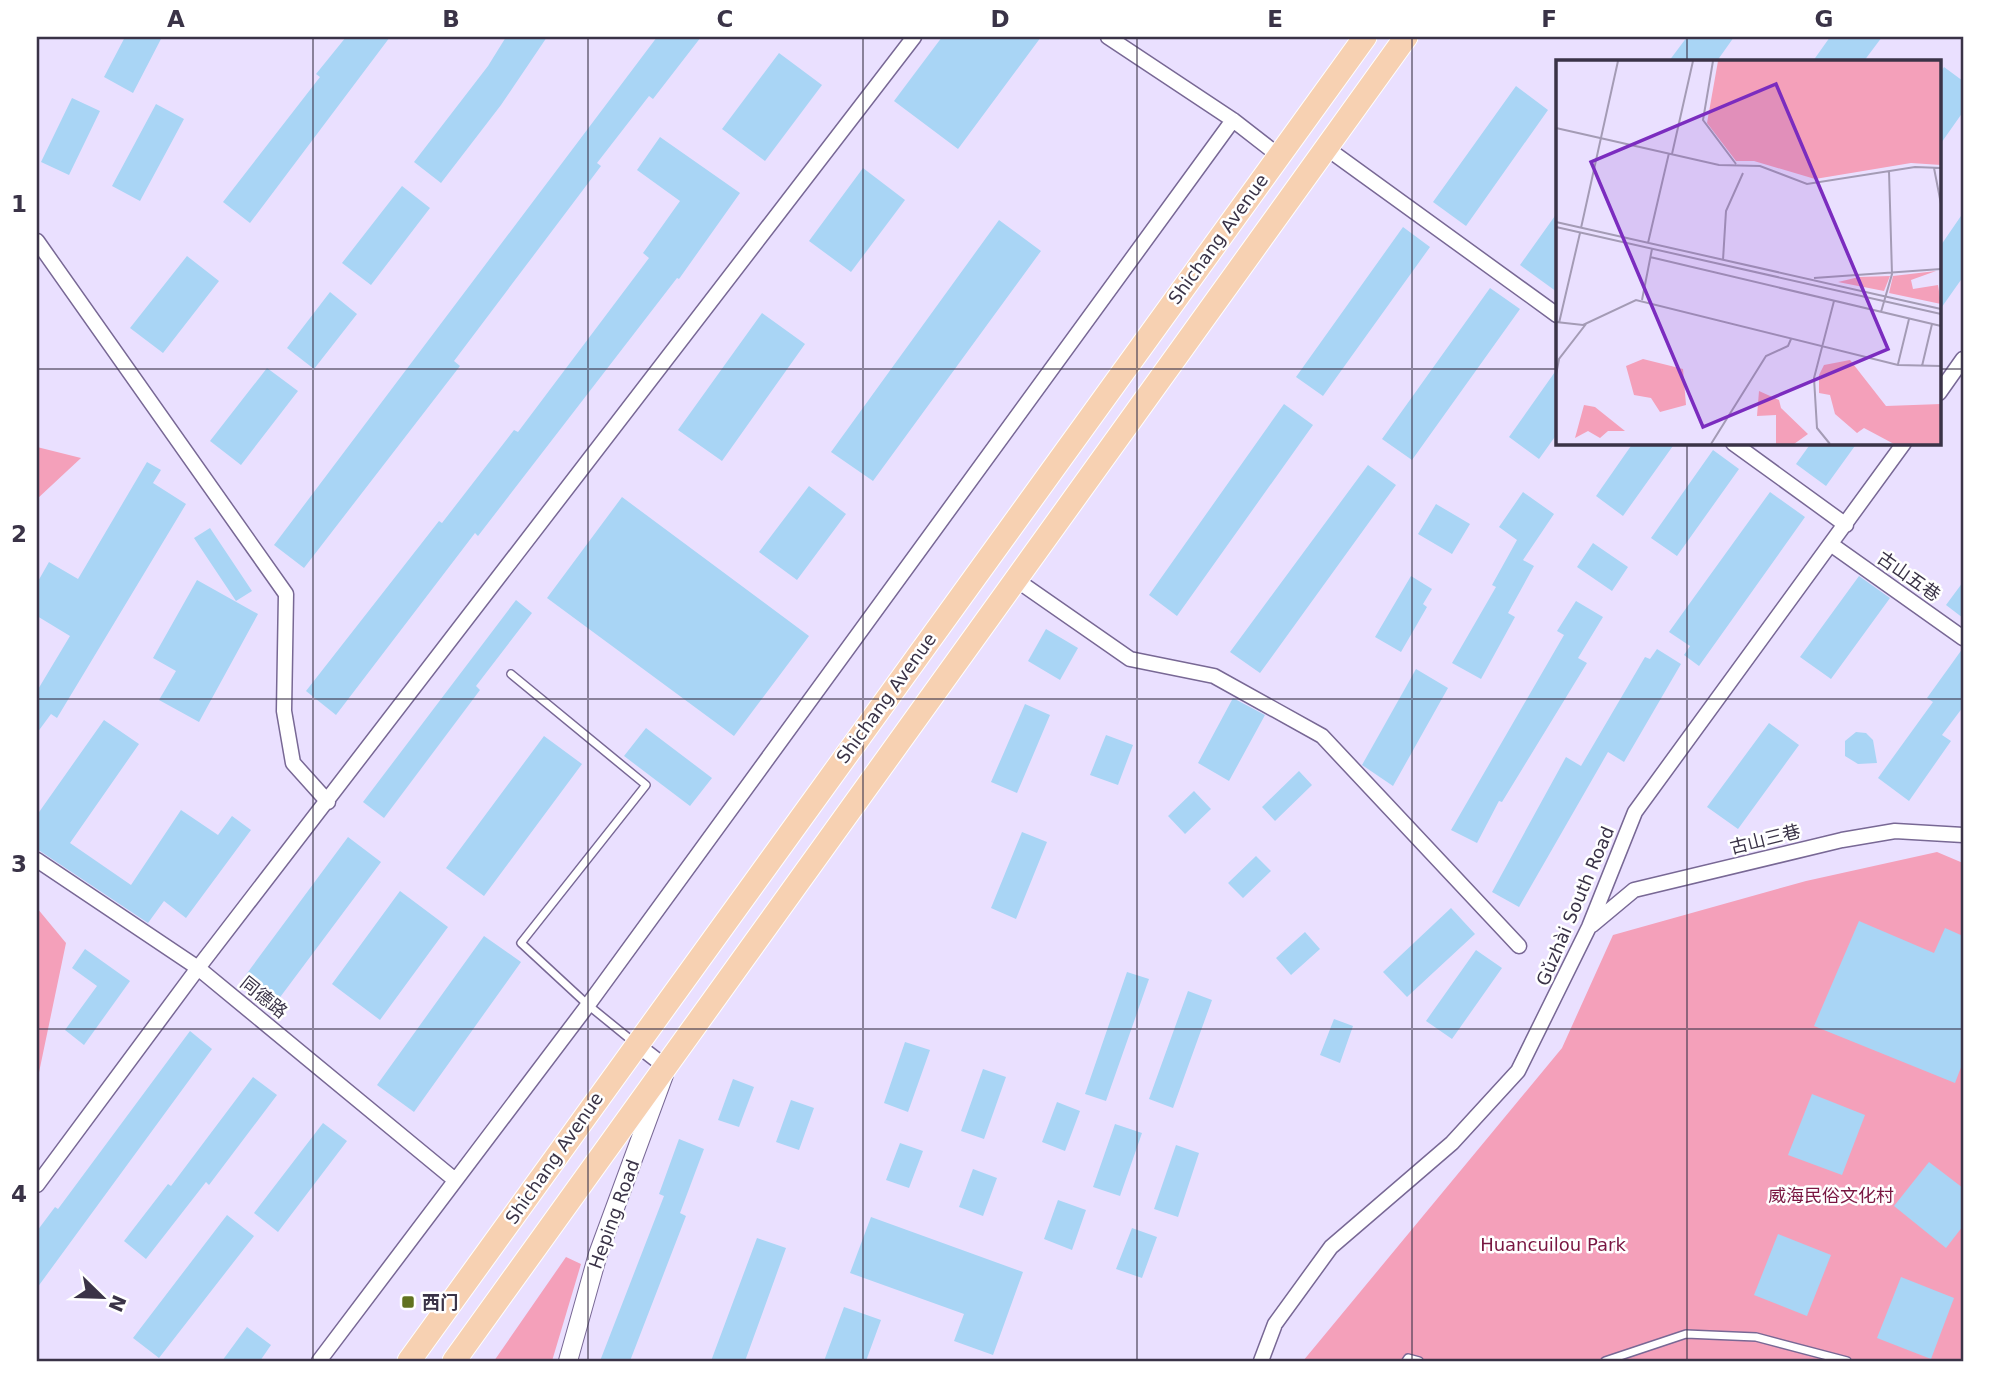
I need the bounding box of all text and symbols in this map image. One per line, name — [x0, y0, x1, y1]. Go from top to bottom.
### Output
text: A — [167, 6, 185, 32]
text: B — [442, 6, 460, 32]
text: C — [717, 6, 733, 32]
text: D — [990, 6, 1010, 32]
text: E — [1267, 6, 1283, 32]
text: F — [1541, 6, 1557, 32]
text: G — [1815, 6, 1833, 32]
inset map — [1556, 60, 1940, 444]
street label: Shichang Avenue — [1164, 170, 1272, 308]
text: 1 — [11, 191, 27, 217]
text: 2 — [11, 521, 27, 547]
street label: 古山五巷 — [1873, 547, 1945, 605]
street label: Shichang Avenue — [832, 629, 940, 767]
street label: 古山三巷 — [1728, 820, 1802, 858]
street label: Gǔzhài South Road — [1532, 823, 1618, 989]
text: 3 — [11, 851, 27, 877]
street label: 同德路 — [236, 972, 292, 1022]
street label: Shichang Avenue — [501, 1088, 607, 1228]
street label: Heping Road — [585, 1156, 643, 1272]
text: 4 — [11, 1181, 27, 1207]
park label: 威海民俗文化村 — [1768, 1185, 1894, 1206]
park label: Huancuilou Park — [1480, 1234, 1626, 1255]
north arrow — [66, 1262, 136, 1332]
text: N — [104, 1292, 131, 1315]
place label: 西门 — [422, 1292, 458, 1313]
marker: 西门 — [400, 1294, 416, 1310]

